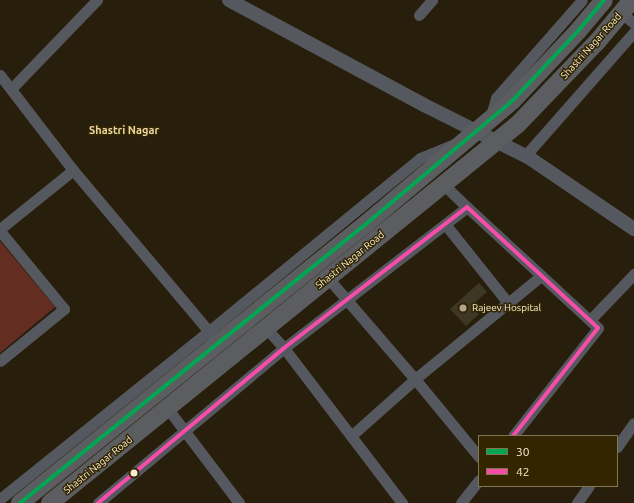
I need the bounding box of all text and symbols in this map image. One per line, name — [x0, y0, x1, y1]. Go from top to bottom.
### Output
street label: Shastri Nagar Road — [558, 10, 624, 82]
district label: Shastri Nagar — [89, 123, 159, 137]
street label: Shastri Nagar Road — [313, 229, 387, 291]
marker: Rajeev Hospital — [457, 302, 469, 314]
place label: Rajeev Hospital — [472, 302, 541, 314]
street label: Shastri Nagar Road — [61, 434, 135, 496]
legend — [478, 435, 618, 487]
text: 30 — [516, 445, 530, 458]
text: 42 — [516, 465, 530, 478]
unlabelled marker — [129, 468, 139, 478]

